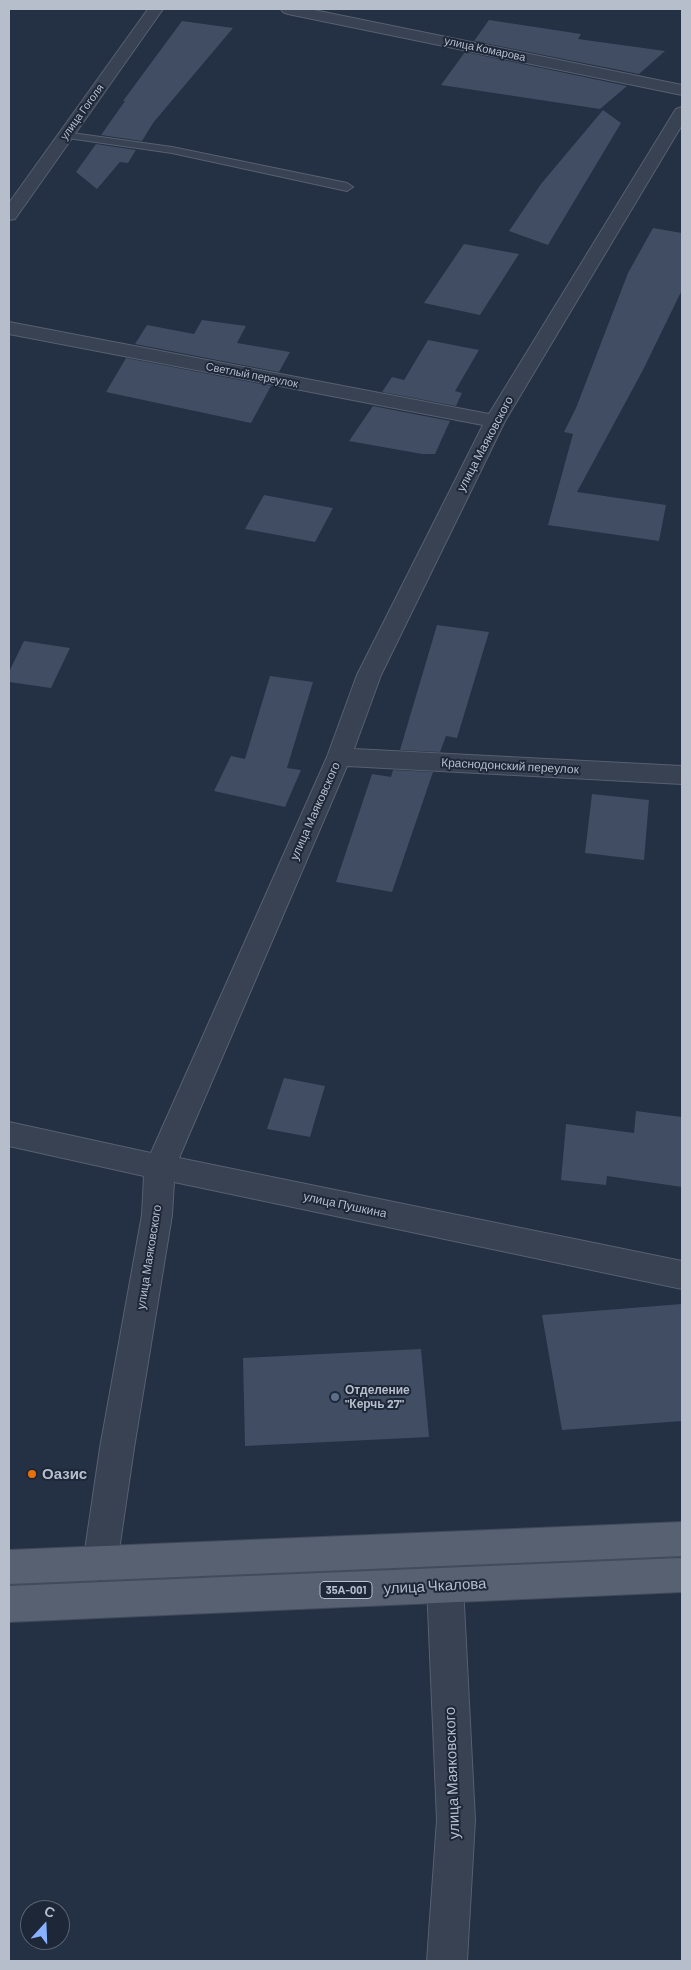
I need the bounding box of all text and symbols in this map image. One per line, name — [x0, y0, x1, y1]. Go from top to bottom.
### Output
street label: улица Комарова — [443, 34, 527, 64]
street label: улица Гоголя — [57, 82, 107, 142]
street label: Светлый переулок — [205, 360, 299, 390]
street label: улица Маяковского — [454, 394, 516, 494]
street label: Краснодонский переулок — [441, 755, 579, 777]
street label: улица Маяковского — [287, 760, 343, 862]
street label: улица Пушкина — [302, 1189, 388, 1221]
street label: улица Маяковского — [134, 1204, 164, 1310]
place label: Отделение "Керчь 27" — [345, 1383, 410, 1411]
marker: Отделение "Керчь 27" — [329, 1391, 341, 1403]
place label: Оазис — [42, 1465, 87, 1483]
marker: Оазис — [26, 1468, 38, 1480]
street label: улица Чкалова — [383, 1574, 487, 1598]
road number: 35А-001 — [320, 1582, 372, 1598]
street label: улица Маяковского — [441, 1707, 463, 1839]
north arrow — [20, 1900, 70, 1950]
text: С — [42, 1902, 58, 1921]

